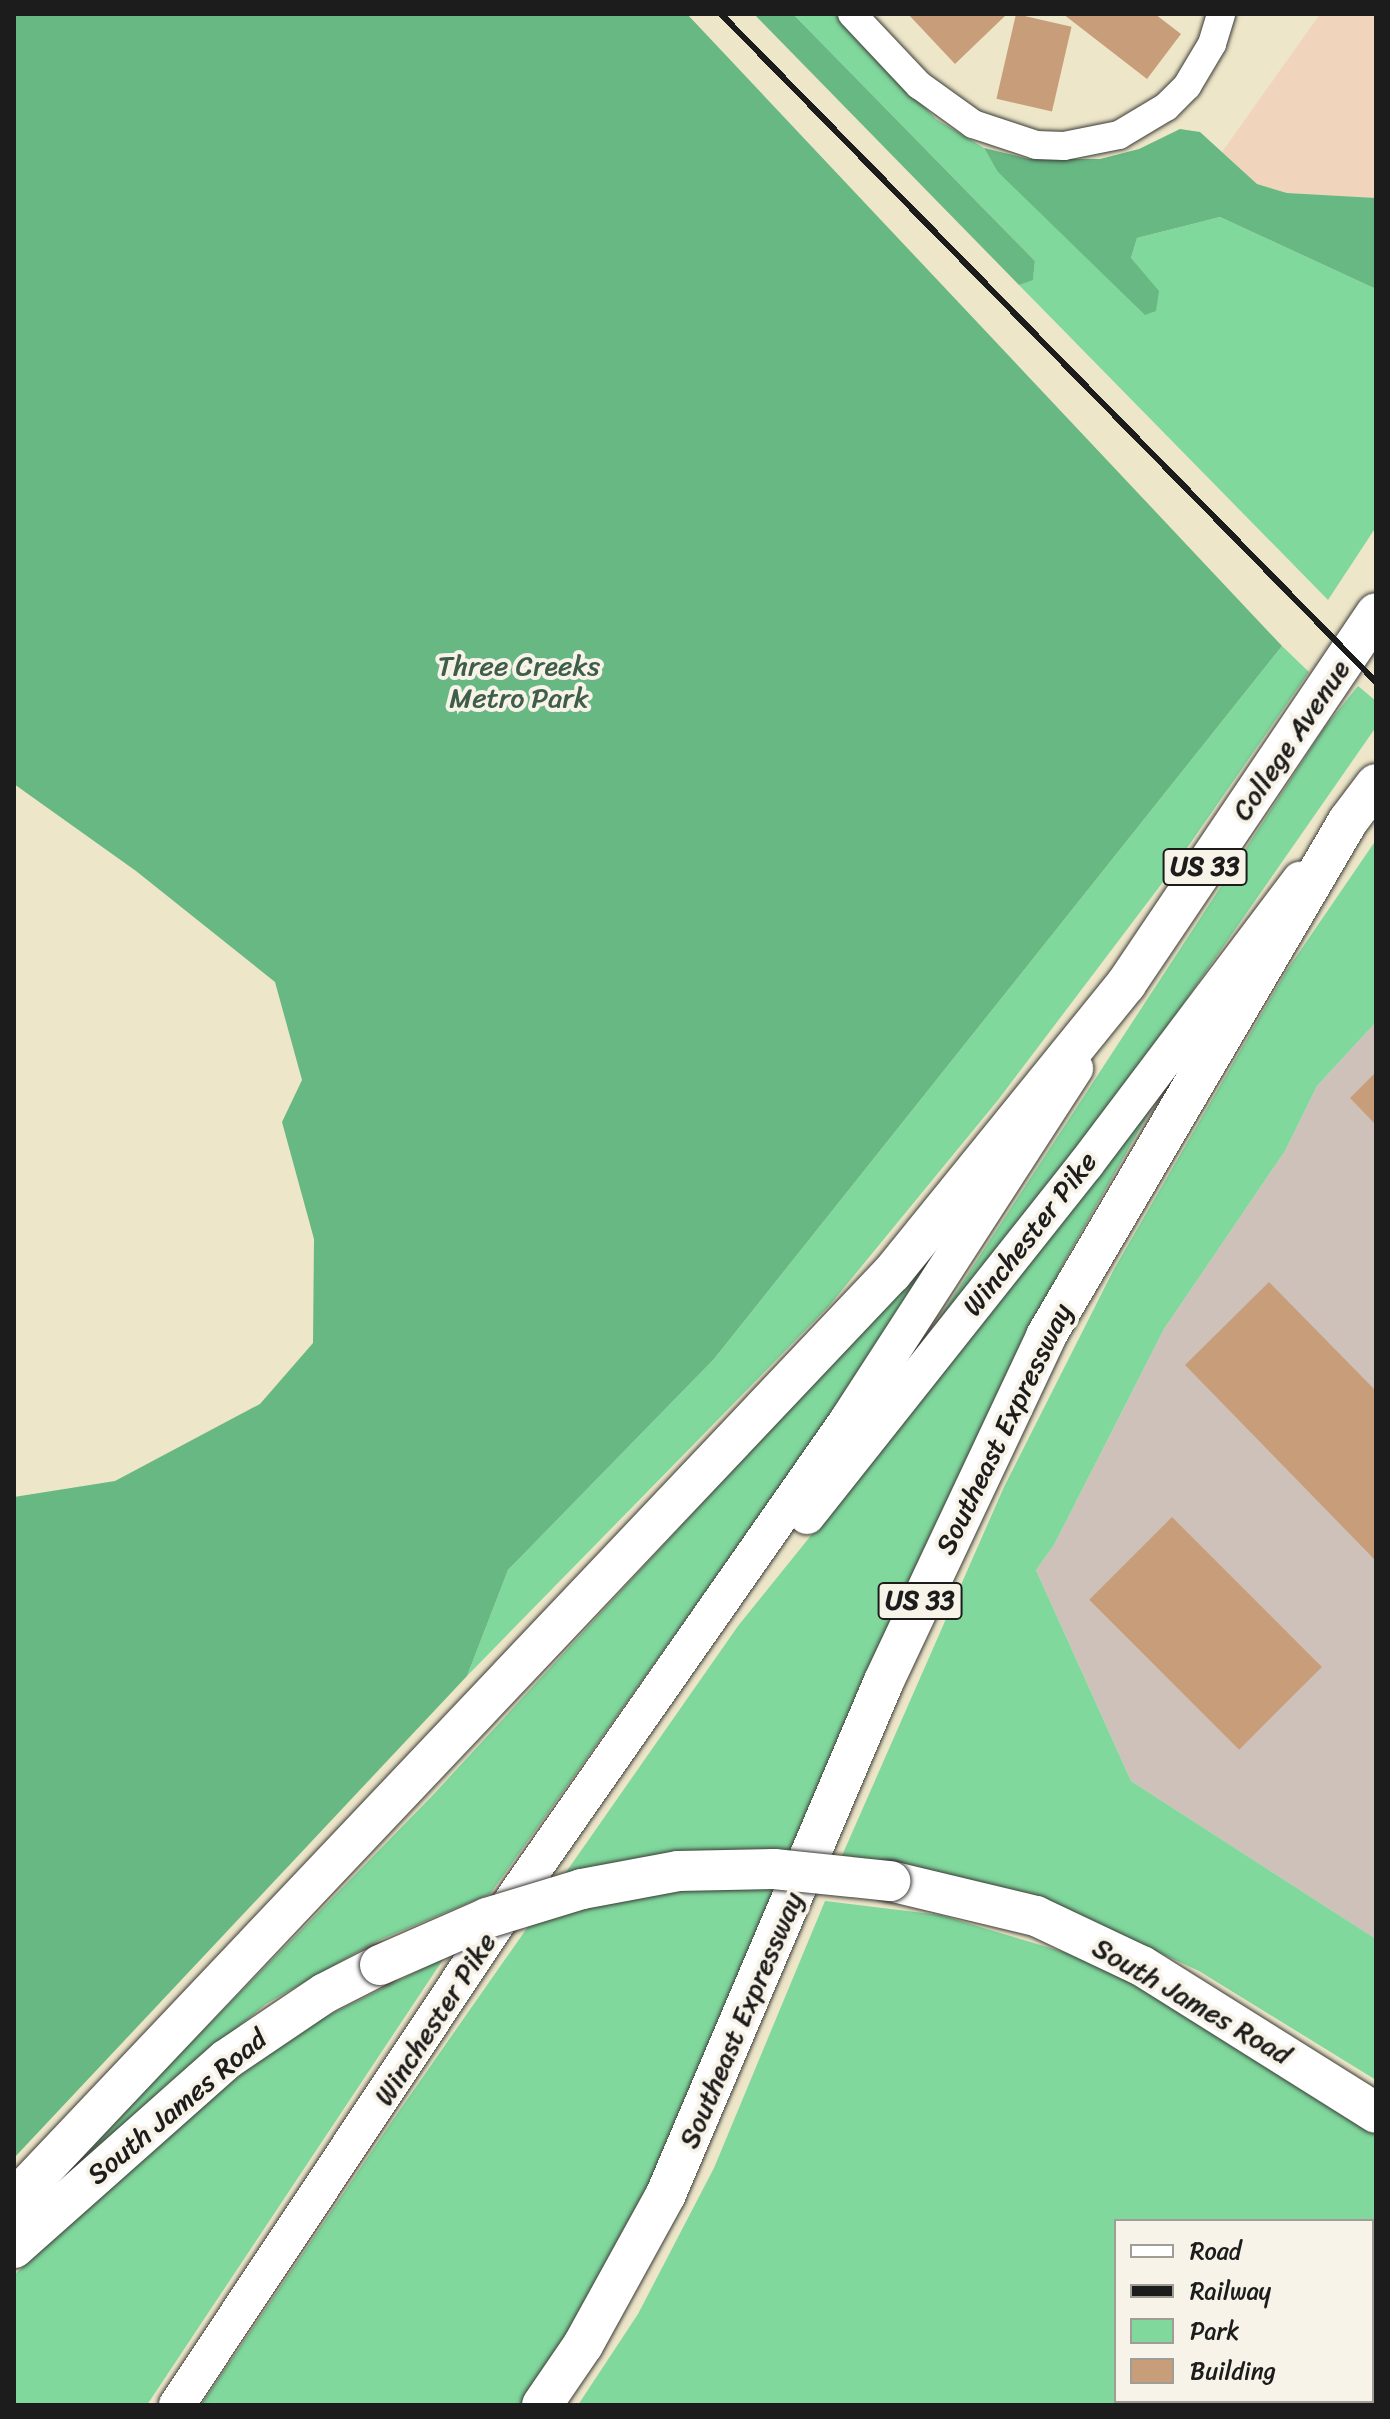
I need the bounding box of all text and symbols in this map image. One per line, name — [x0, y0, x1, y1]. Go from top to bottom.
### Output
park label: Three Creeks Metro Park — [438, 649, 600, 715]
street label: College Avenue — [1225, 653, 1357, 827]
road number: US 33 — [1161, 845, 1249, 889]
street label: Winchester Pike — [956, 1145, 1104, 1323]
street label: Southeast Expressway — [928, 1297, 1080, 1561]
road number: US 33 — [876, 1579, 964, 1623]
street label: Southeast Expressway — [672, 1886, 810, 2154]
street label: Winchester Pike — [367, 1926, 503, 2112]
street label: South James Road — [1086, 1930, 1298, 2072]
street label: South James Road — [80, 2022, 274, 2192]
legend — [1114, 2219, 1374, 2403]
text: Road — [1190, 2230, 1241, 2272]
text: Railway — [1190, 2270, 1271, 2312]
text: Park — [1190, 2310, 1239, 2352]
text: Building — [1190, 2350, 1276, 2392]

